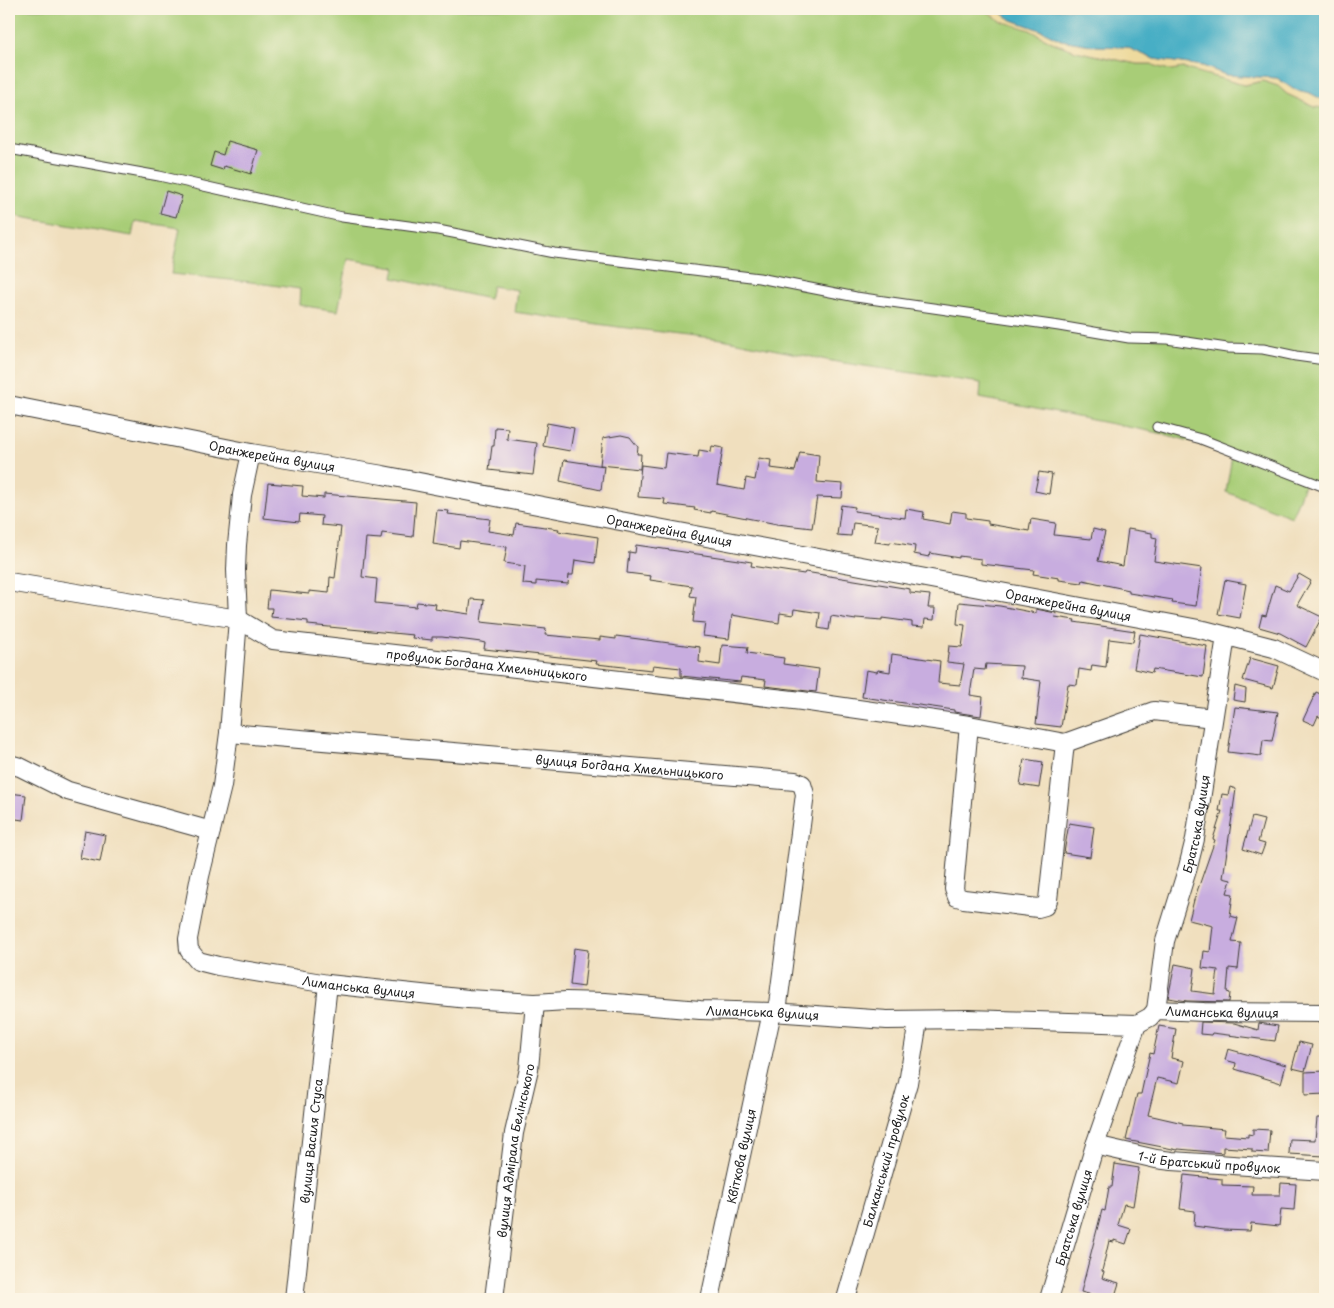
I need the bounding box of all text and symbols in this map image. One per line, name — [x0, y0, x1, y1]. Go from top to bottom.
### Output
street label: Оранжерейна вулиця — [207, 436, 337, 476]
street label: Оранжерейна вулиця — [605, 509, 734, 551]
street label: Оранжерейна вулиця — [1004, 584, 1133, 625]
street label: провулок Богдана Хмельницького — [385, 644, 588, 685]
street label: вулиця Богдана Хмельницького — [535, 750, 725, 784]
street label: Братська вулиця — [1178, 773, 1214, 875]
street label: Лиманська вулиця — [301, 971, 416, 1002]
street label: Лиманська вулиця — [706, 1001, 820, 1024]
street label: Лиманська вулиця — [1165, 1001, 1279, 1022]
street label: вулиця Адмірала Белінського — [492, 1063, 538, 1239]
street label: вулиця Василя Стуса — [295, 1077, 327, 1204]
street label: Балканський провулок — [858, 1091, 914, 1229]
street label: Квіткова вулиця — [722, 1107, 760, 1206]
street label: 1-й Братський провулок — [1136, 1146, 1282, 1177]
street label: Братська вулиця — [1050, 1167, 1096, 1268]

